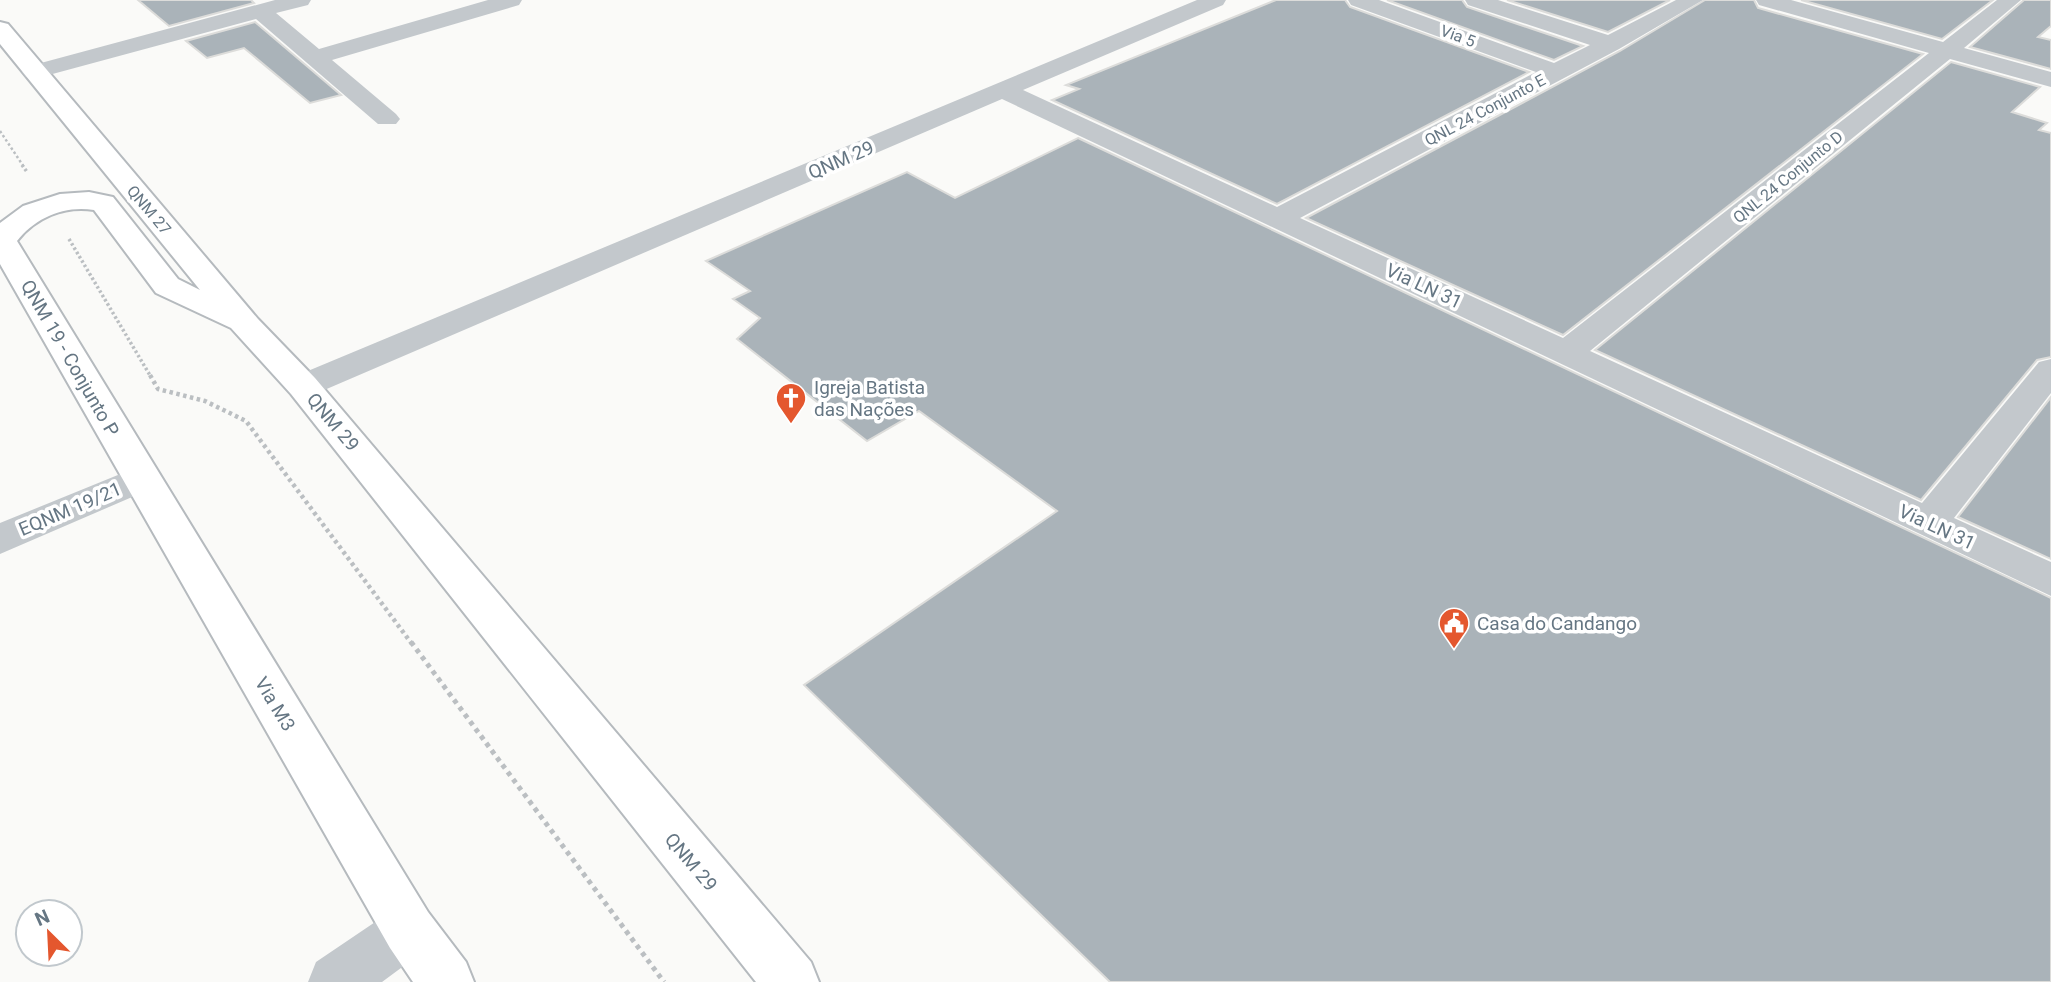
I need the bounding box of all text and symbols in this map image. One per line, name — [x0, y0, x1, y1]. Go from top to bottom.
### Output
street label: Via 5 — [1438, 21, 1478, 51]
street label: QNL 24 Conjunto E — [1421, 70, 1549, 150]
street label: QNL 24 Conjunto D — [1729, 127, 1847, 227]
street label: QNM 29 — [805, 136, 877, 184]
street label: QNM 27 — [123, 182, 175, 238]
street label: Via LN 31 — [1382, 258, 1466, 314]
street label: QNM 19 - Conjunto P — [16, 276, 124, 440]
place label: Igreja Batista das Nações — [814, 376, 925, 421]
church icon: Igreja Batista das Nações — [774, 381, 808, 425]
street label: QNM 29 — [302, 388, 364, 456]
street label: EQNM 19/21 — [15, 477, 125, 541]
street label: Via LN 31 — [1895, 499, 1979, 555]
public building icon: Casa do Candango — [1437, 606, 1471, 650]
place label: Casa do Candango — [1477, 612, 1637, 635]
street label: Via M3 — [250, 673, 300, 735]
street label: QNM 29 — [660, 828, 722, 896]
north arrow — [14, 898, 84, 968]
text: N — [31, 905, 53, 931]

